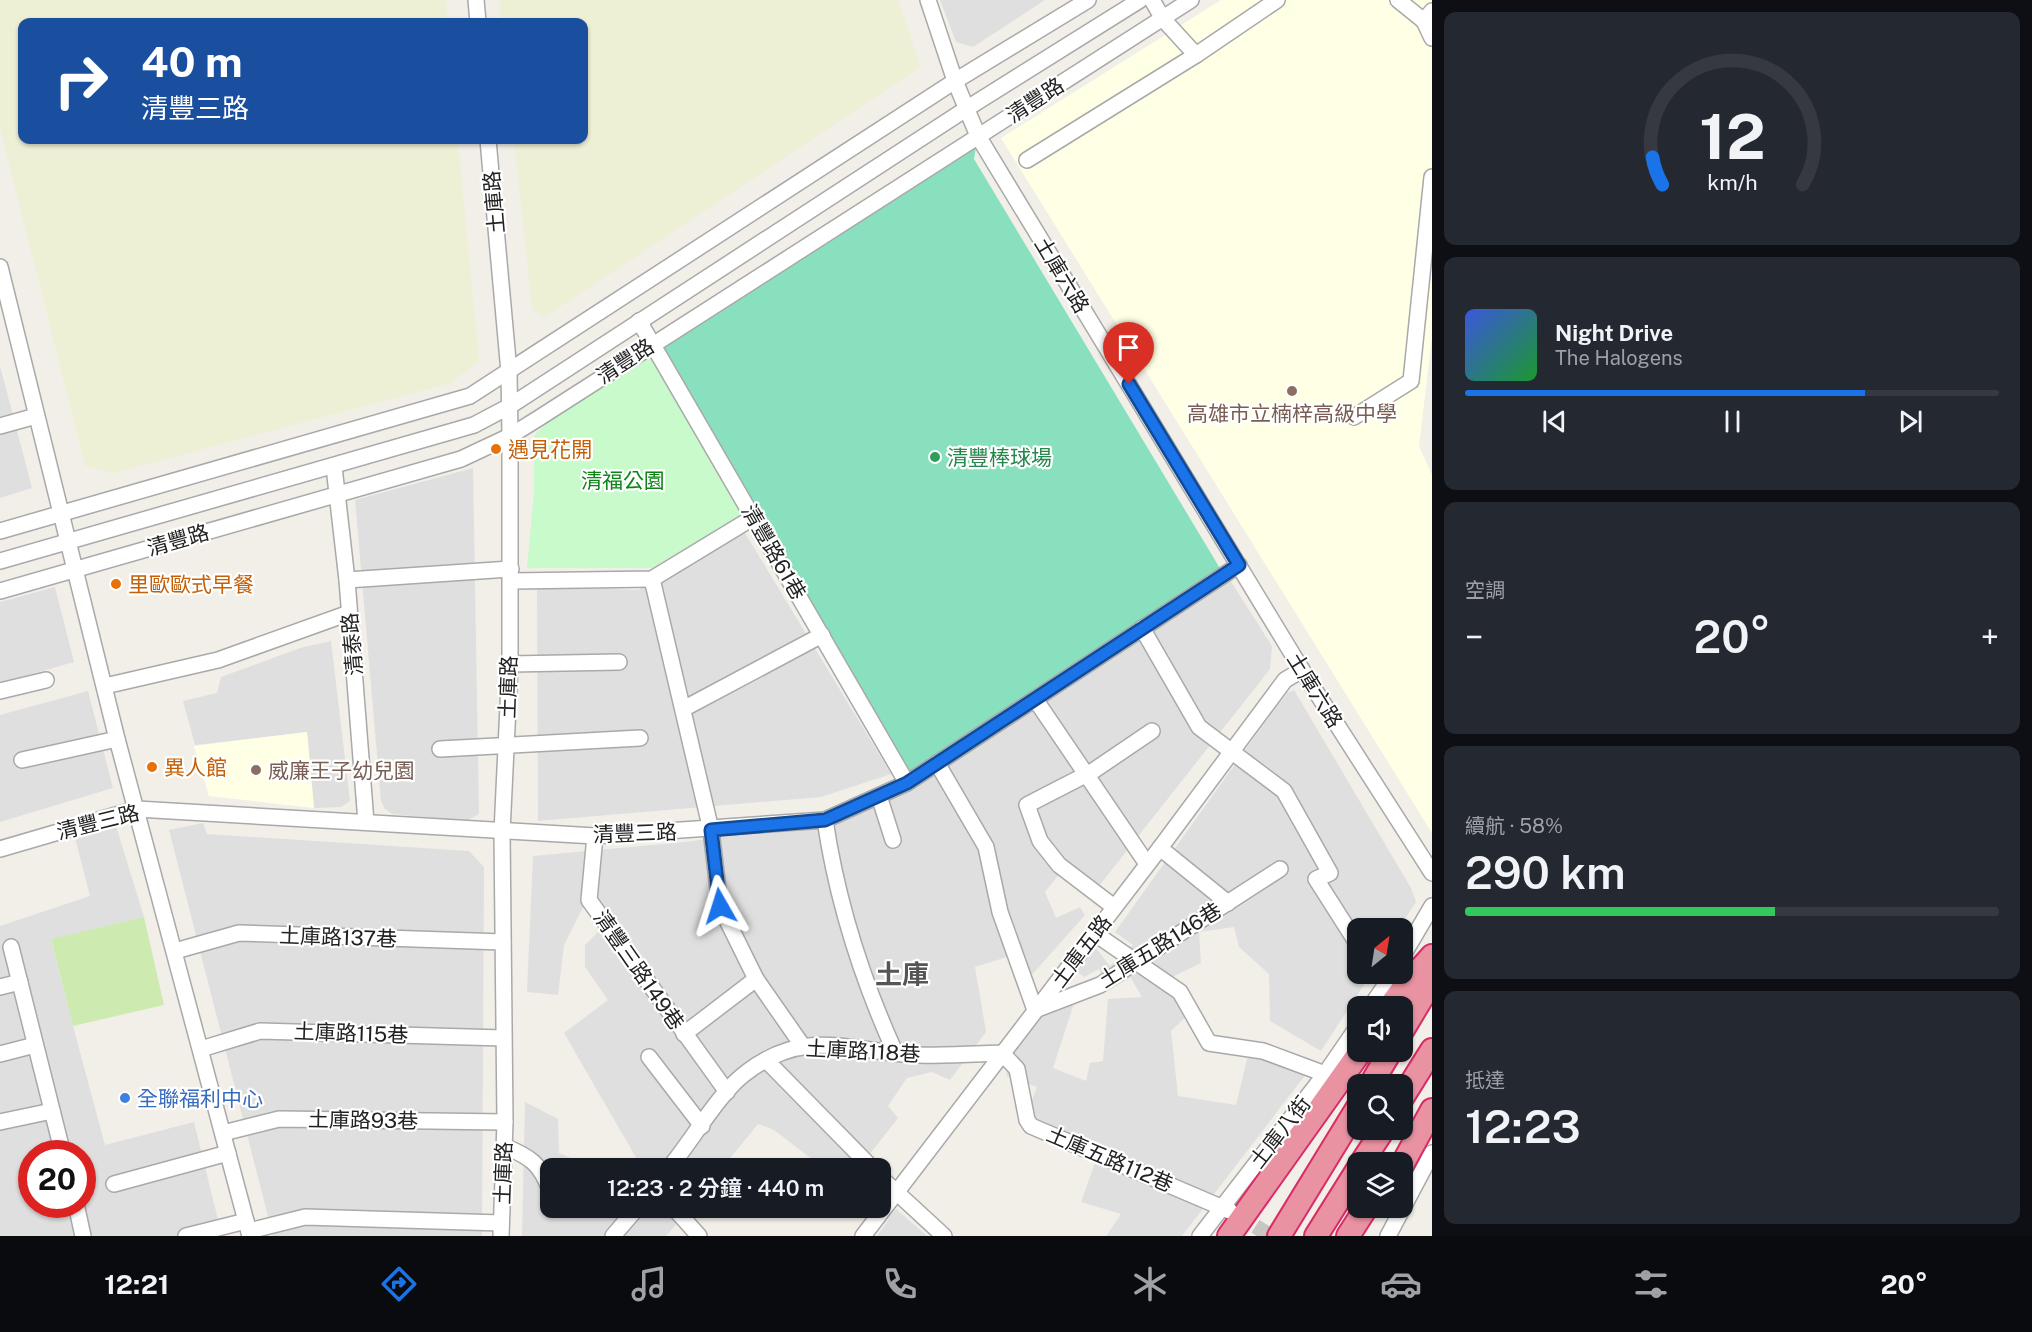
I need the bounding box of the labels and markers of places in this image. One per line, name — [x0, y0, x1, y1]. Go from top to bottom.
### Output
pin — [1103, 322, 1154, 384]
marker: 高雄市立楠梓高級中學 — [1285, 384, 1299, 398]
place label: 高雄市立楠梓高級中學 — [1187, 401, 1397, 426]
place label: 遇見花開 — [508, 437, 592, 462]
marker: 遇見花開 — [489, 442, 503, 456]
place label: 清豐棒球場 — [947, 445, 1052, 470]
marker: 清豐棒球場 — [928, 450, 942, 464]
place label: 里歐歐式早餐 — [128, 572, 254, 597]
marker: 里歐歐式早餐 — [109, 577, 123, 591]
place label: 異人館 — [164, 755, 227, 780]
place label: 威廉王子幼兒園 — [268, 758, 415, 783]
marker: 異人館 — [145, 760, 159, 774]
marker: 威廉王子幼兒園 — [249, 763, 263, 777]
place label: 全聯福利中心 — [137, 1086, 263, 1111]
marker: 全聯福利中心 — [118, 1091, 132, 1105]

